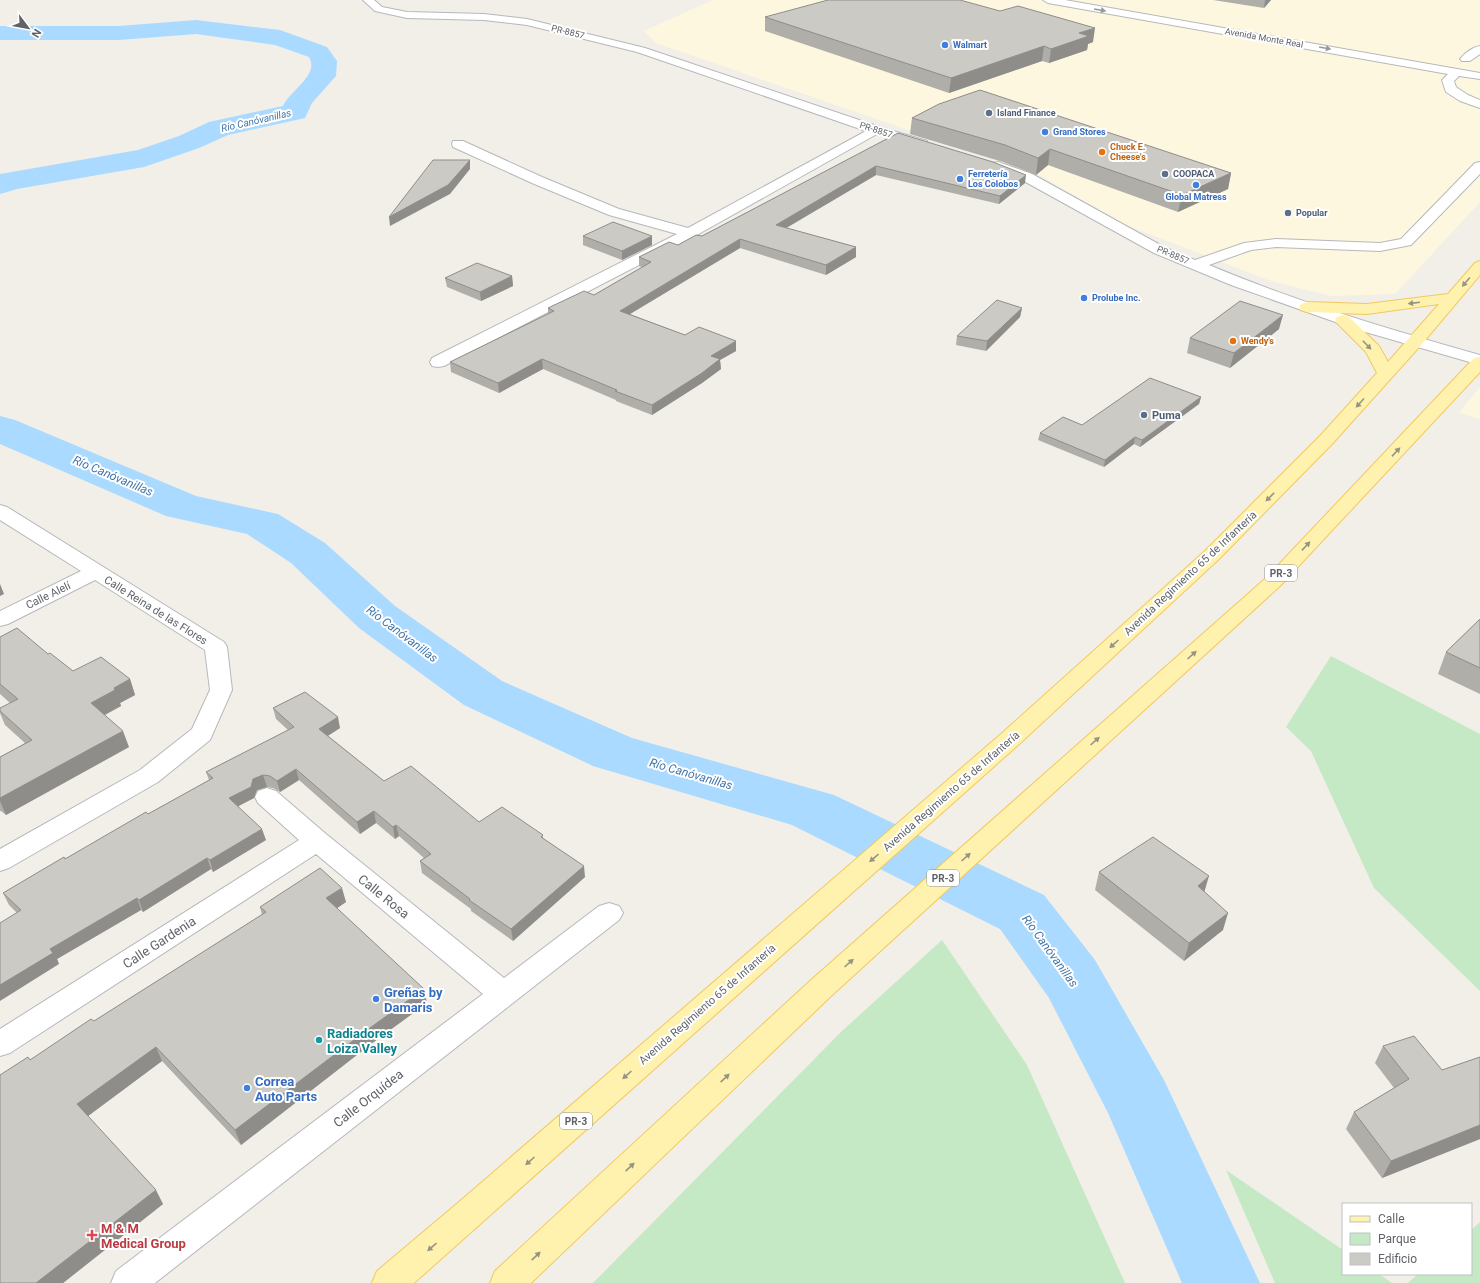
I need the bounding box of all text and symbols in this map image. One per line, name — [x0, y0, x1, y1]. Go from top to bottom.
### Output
one-way arrow — [1094, 7, 1107, 13]
north arrow — [8, 8, 48, 48]
street label: PR-8857 — [550, 23, 586, 41]
text: N — [28, 26, 44, 40]
street label: Avenida Monte Real — [1224, 26, 1304, 50]
marker: Walmart — [940, 40, 950, 50]
place label: Walmart — [953, 40, 987, 50]
one-way arrow — [1319, 46, 1331, 52]
water label: Río Canóvanillas — [220, 107, 292, 134]
marker: Island Finance — [984, 108, 994, 118]
place label: Island Finance — [997, 108, 1056, 118]
street label: PR-8857 — [858, 120, 894, 140]
marker: Grand Stores — [1040, 127, 1050, 137]
place label: Grand Stores — [1053, 127, 1106, 137]
place label: Chuck E. Cheese's — [1110, 142, 1146, 162]
marker: Chuck E. Cheese's — [1097, 147, 1107, 157]
place label: Ferretería Los Colobos — [968, 169, 1018, 189]
marker: COOPACA — [1160, 169, 1170, 179]
place label: COOPACA — [1173, 169, 1215, 179]
marker: Ferretería Los Colobos — [955, 174, 965, 184]
marker: Global Matress — [1191, 180, 1201, 190]
place label: Global Matress — [1165, 192, 1227, 202]
marker: Popular — [1283, 208, 1293, 218]
place label: Popular — [1296, 208, 1328, 218]
street label: PR-8857 — [1155, 244, 1191, 266]
one-way arrow — [1462, 277, 1471, 287]
marker: Prolube Inc. — [1079, 293, 1089, 303]
place label: Prolube Inc. — [1092, 293, 1141, 303]
one-way arrow — [1407, 300, 1420, 306]
marker: Wendy's — [1228, 336, 1238, 346]
place label: Wendy's — [1241, 336, 1274, 346]
one-way arrow — [1363, 340, 1372, 350]
one-way arrow — [1355, 398, 1364, 408]
place label: Puma — [1152, 409, 1181, 422]
marker: Puma — [1139, 410, 1149, 420]
one-way arrow — [1391, 447, 1400, 457]
water label: Río Canóvanillas — [71, 453, 155, 499]
one-way arrow — [1265, 492, 1275, 502]
street label: Avenida Regimiento 65 de Infantería — [1121, 508, 1259, 638]
one-way arrow — [1302, 541, 1311, 552]
road number: PR-3 — [1265, 565, 1297, 581]
street label: Calle Reina de las Flores — [102, 573, 210, 648]
street label: Calle Alelí — [24, 578, 74, 612]
water label: Río Canóvanillas — [364, 603, 440, 665]
one-way arrow — [1109, 640, 1120, 649]
one-way arrow — [1186, 650, 1197, 659]
street label: Avenida Regimiento 65 de Infantería — [880, 729, 1022, 854]
one-way arrow — [1089, 737, 1100, 746]
water label: Río Canóvanillas — [648, 755, 734, 793]
one-way arrow — [869, 853, 880, 862]
one-way arrow — [962, 853, 971, 862]
road number: PR-3 — [927, 870, 959, 886]
street label: Calle Rosa — [355, 871, 412, 921]
water label: Río Canóvanillas — [1019, 912, 1081, 990]
street label: Calle Gardenia — [120, 913, 199, 972]
street label: Avenida Regimiento 65 de Infantería — [636, 942, 778, 1067]
one-way arrow — [844, 958, 854, 968]
place label: Greñas by Damaris — [384, 985, 443, 1015]
marker: Greñas by Damaris — [371, 994, 381, 1004]
place label: Radiadores Loiza Valley — [327, 1026, 398, 1056]
marker: Radiadores Loiza Valley — [314, 1035, 324, 1045]
street label: Calle Orquídea — [330, 1067, 406, 1130]
one-way arrow — [622, 1071, 632, 1080]
place label: Correa Auto Parts — [255, 1074, 317, 1104]
one-way arrow — [720, 1074, 730, 1083]
marker: Correa Auto Parts — [242, 1083, 252, 1093]
road number: PR-3 — [560, 1113, 592, 1129]
one-way arrow — [524, 1157, 535, 1166]
one-way arrow — [625, 1163, 636, 1172]
legend — [1342, 1203, 1472, 1275]
text: Calle — [1378, 1212, 1405, 1226]
place label: M & M Medical Group — [101, 1221, 186, 1251]
marker: M & M Medical Group — [86, 1229, 98, 1241]
text: Parque — [1378, 1232, 1416, 1246]
one-way arrow — [427, 1242, 436, 1251]
one-way arrow — [530, 1252, 541, 1261]
text: Edificio — [1378, 1252, 1417, 1266]

